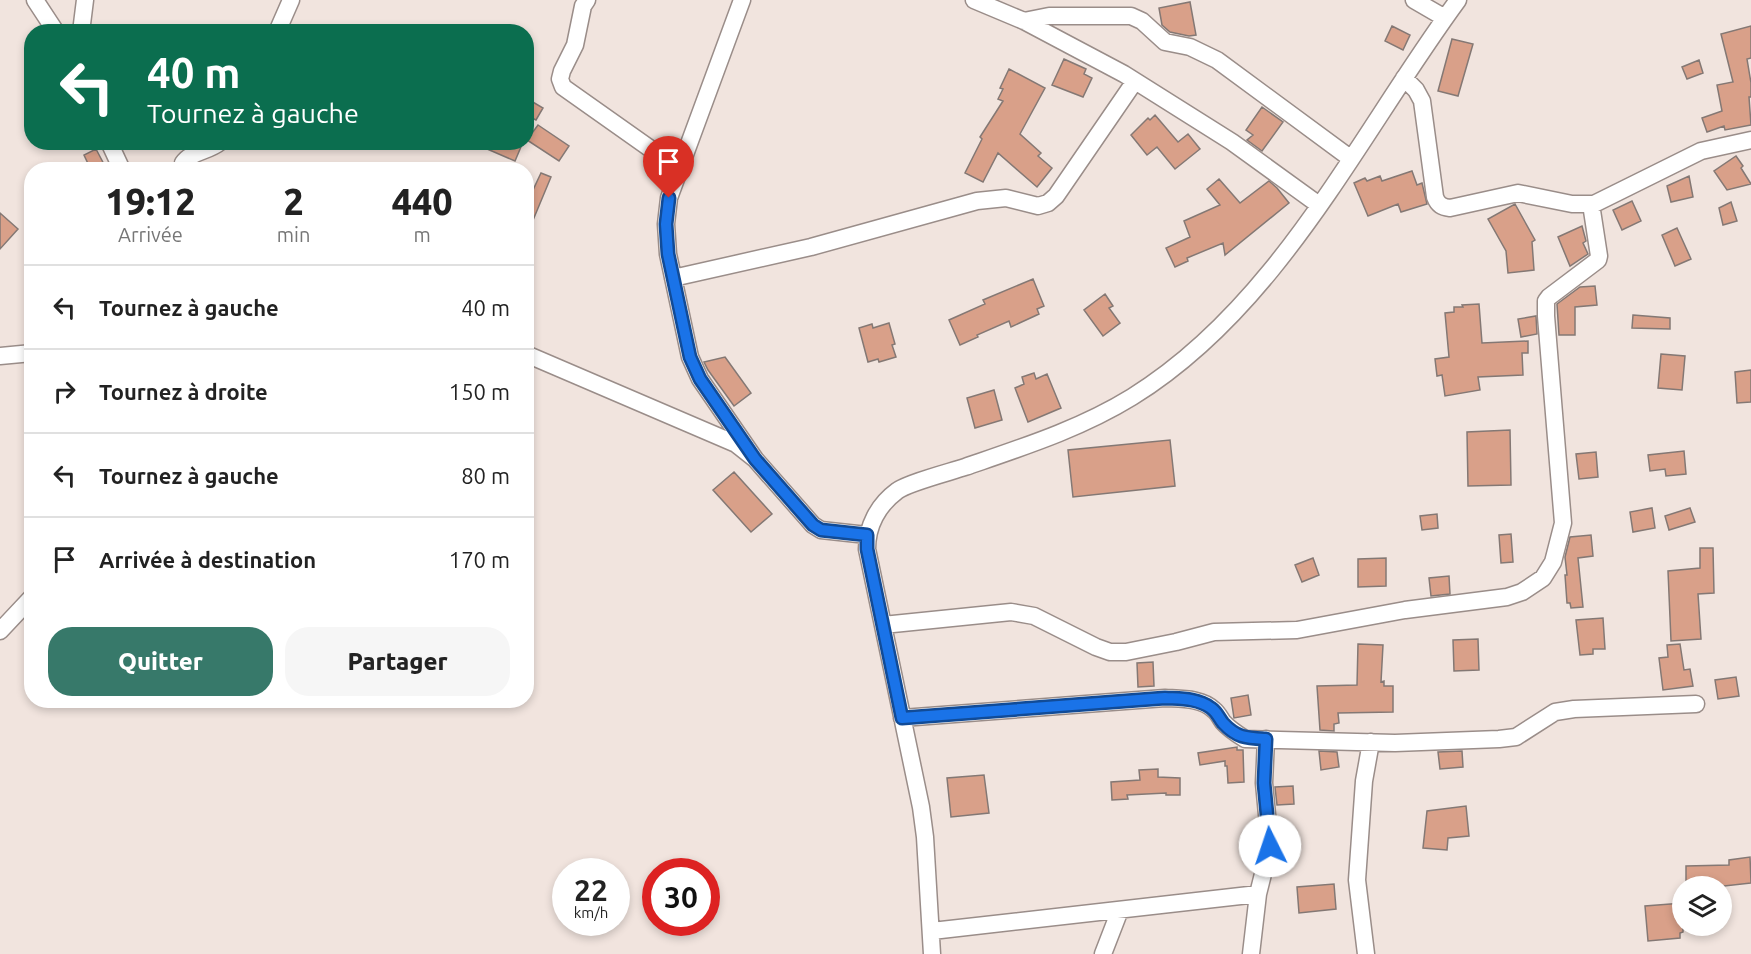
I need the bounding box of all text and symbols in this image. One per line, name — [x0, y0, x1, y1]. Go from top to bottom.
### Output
icon: left — [48, 48, 126, 126]
text: 40 m — [147, 49, 241, 96]
text: Tournez à gauche — [147, 98, 359, 128]
pin — [643, 136, 694, 198]
icon: arrive — [652, 145, 685, 178]
text: 19:12 — [105, 181, 195, 222]
text: 2 — [283, 181, 304, 222]
text: 440 — [392, 181, 453, 222]
text: Arrivée — [118, 223, 183, 246]
text: min — [277, 223, 310, 246]
text: m — [414, 223, 431, 246]
icon: left — [48, 291, 81, 324]
text: Tournez à gauche — [99, 295, 279, 320]
text: 40 m — [461, 295, 510, 320]
icon: right — [48, 375, 81, 408]
text: Tournez à droite — [99, 379, 268, 404]
text: 150 m — [449, 379, 510, 404]
icon: left — [48, 459, 81, 492]
text: Tournez à gauche — [99, 463, 279, 488]
text: 80 m — [461, 463, 510, 488]
icon: arrive — [48, 543, 81, 576]
text: Arrivée à destination — [99, 547, 316, 572]
text: 170 m — [449, 547, 510, 572]
button: Quitter — [48, 627, 273, 696]
button: Partager — [285, 627, 510, 696]
position arrow — [1238, 814, 1302, 878]
speed limit sign: 30 — [642, 858, 720, 936]
text: 22 — [574, 873, 608, 907]
map controls — [1672, 876, 1732, 936]
button: layers — [1672, 876, 1732, 936]
text: km/h — [574, 904, 608, 921]

